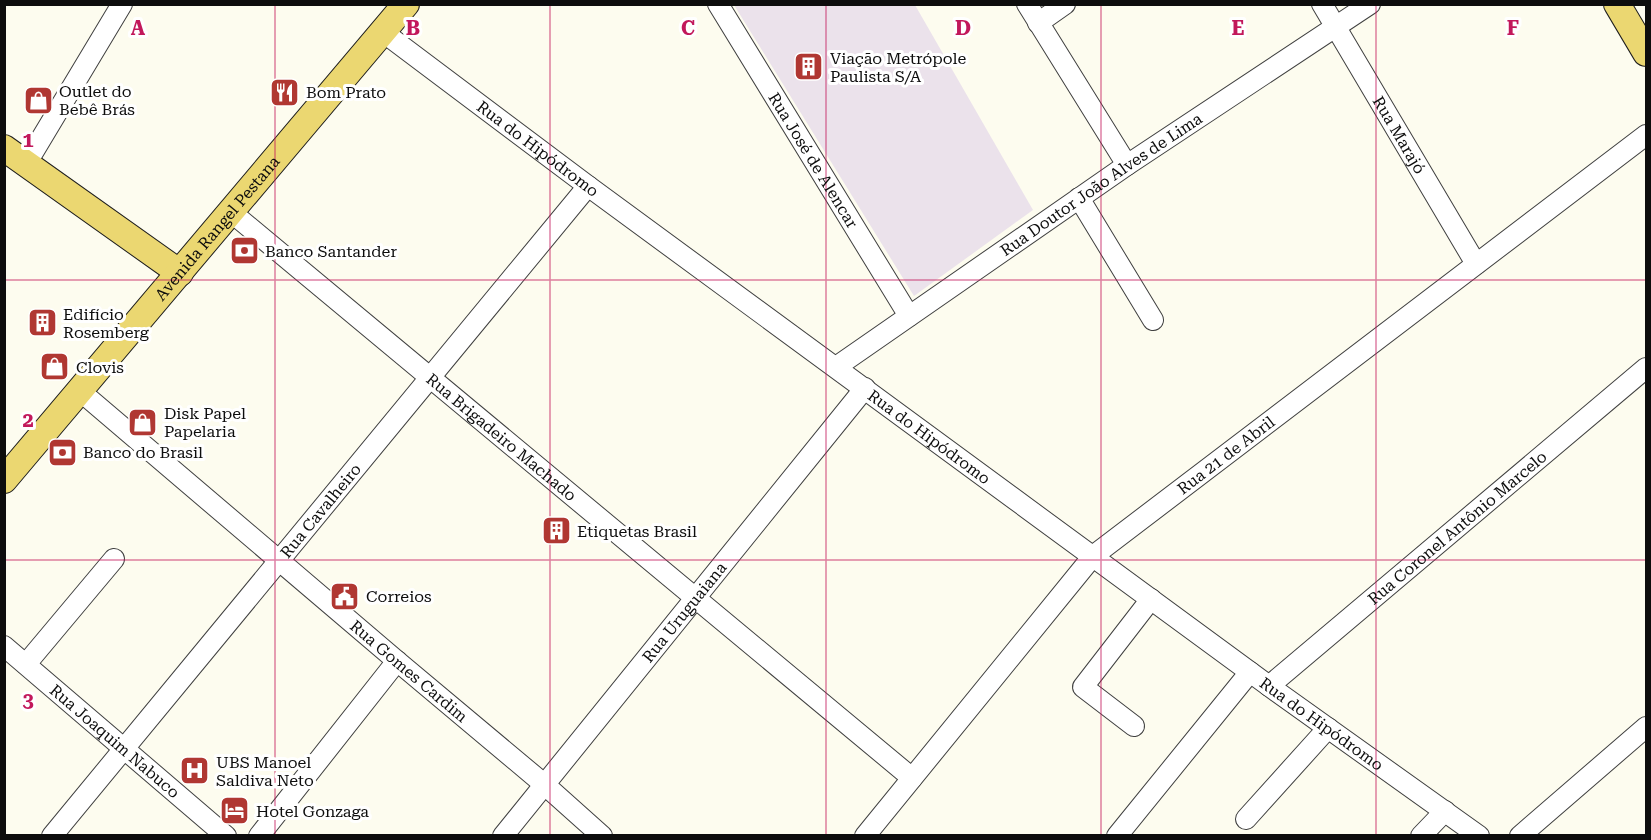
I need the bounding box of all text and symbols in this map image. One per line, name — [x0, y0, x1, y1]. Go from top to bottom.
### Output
text: A — [131, 16, 146, 40]
text: B — [406, 16, 420, 40]
text: C — [681, 16, 695, 40]
text: D — [955, 16, 971, 40]
text: E — [1232, 16, 1245, 40]
text: F — [1507, 16, 1519, 40]
place label: Viação Metrópole Paulista S/A — [830, 49, 966, 86]
building icon: Viação Metrópole Paulista S/A — [793, 51, 825, 83]
restaurant icon: Bom Prato — [269, 76, 301, 108]
place label: Outlet do Bebê Brás — [59, 82, 135, 119]
place label: Bom Prato — [306, 83, 386, 102]
shop icon: Outlet do Bebê Brás — [22, 84, 54, 116]
street label: Rua José de Alencar — [765, 89, 862, 232]
street label: Rua Marajó — [1369, 92, 1430, 177]
street label: Rua do Hipódromo — [473, 97, 603, 200]
street label: Rua Doutor João Alves de Lima — [996, 108, 1206, 260]
text: 1 — [22, 128, 34, 152]
street label: Avenida Rangel Pestana — [151, 152, 283, 304]
bank icon: Banco Santander — [228, 235, 260, 267]
place label: Banco Santander — [265, 242, 397, 261]
place label: Edifício Rosemberg — [63, 305, 150, 342]
building icon: Edifício Rosemberg — [26, 307, 58, 339]
shop icon: Clovis — [39, 351, 71, 383]
place label: Clovis — [76, 358, 124, 377]
street label: Rua Brigadeiro Machado — [423, 369, 581, 505]
street label: Rua do Hipódromo — [864, 385, 995, 488]
place label: Disk Papel Papelaria — [164, 404, 246, 441]
shop icon: Disk Papel Papelaria — [127, 406, 159, 438]
text: 2 — [22, 408, 34, 432]
street label: Rua 21 de Abril — [1173, 412, 1278, 498]
bank icon: Banco do Brasil — [46, 436, 78, 468]
place label: Banco do Brasil — [83, 443, 203, 462]
street label: Rua Coronel Antônio Marcelo — [1364, 446, 1551, 608]
street label: Rua Cavalheiro — [276, 459, 365, 561]
building icon: Etiquetas Brasil — [540, 515, 572, 547]
place label: Etiquetas Brasil — [577, 522, 697, 541]
street label: Rua Uruguaiana — [638, 558, 730, 666]
public building icon: Correios — [329, 580, 361, 612]
place label: Correios — [366, 587, 432, 606]
street label: Rua Gomes Cardim — [346, 616, 472, 726]
street label: Rua do Hipódromo — [1256, 673, 1387, 774]
street label: Rua Joaquim Nabuco — [46, 680, 184, 802]
text: 3 — [22, 688, 34, 712]
place label: UBS Manoel Saldiva Neto — [216, 753, 314, 790]
hospital icon: UBS Manoel Saldiva Neto — [179, 755, 211, 787]
hotel icon: Hotel Gonzaga — [219, 795, 251, 827]
place label: Hotel Gonzaga — [256, 802, 369, 821]

